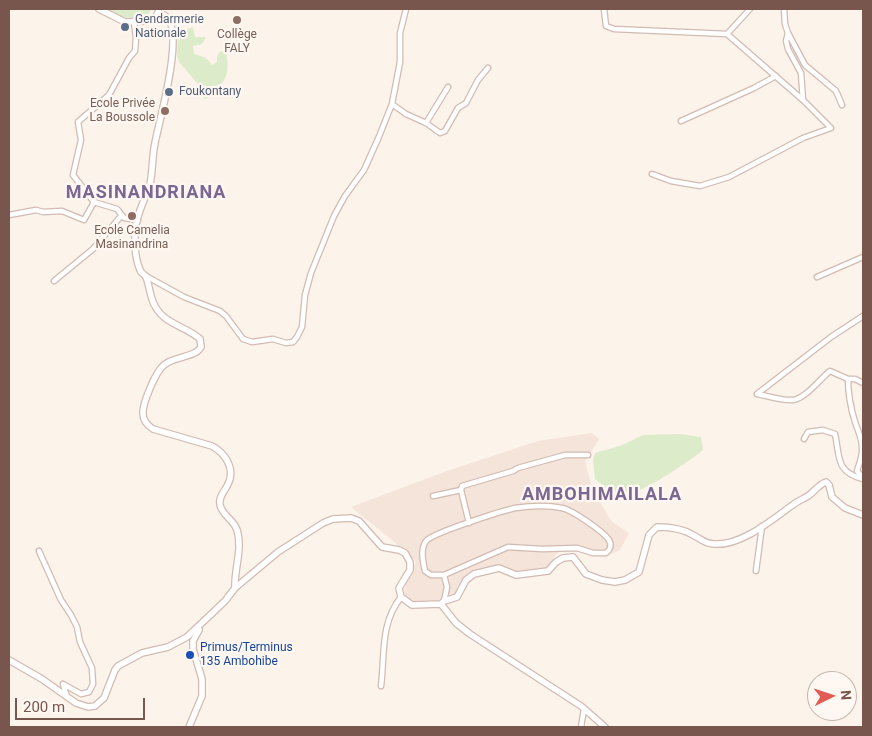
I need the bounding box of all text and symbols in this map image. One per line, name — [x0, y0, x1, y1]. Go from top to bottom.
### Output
place label: Gendarmerie Nationale — [135, 13, 204, 41]
marker: Collège FALY — [231, 14, 243, 26]
marker: Gendarmerie Nationale — [119, 21, 131, 33]
place label: Collège FALY — [217, 28, 257, 56]
place label: Foukontany — [179, 85, 241, 99]
marker: Foukontany — [163, 86, 175, 98]
place label: Ecole Privée La Boussole — [90, 97, 155, 125]
marker: Ecole Privée La Boussole — [159, 105, 171, 117]
district label: MASINANDRIANA — [64, 182, 228, 204]
marker: Ecole Camelia Masinandrina — [126, 210, 138, 222]
place label: Ecole Camelia Masinandrina — [94, 224, 170, 252]
district label: AMBOHIMAILALA — [520, 484, 684, 506]
place label: Primus/Terminus 135 Ambohibe — [200, 641, 293, 669]
marker: Primus/Terminus 135 Ambohibe — [184, 649, 196, 661]
north arrow — [807, 671, 857, 721]
scale bar — [18, 688, 148, 720]
text: N — [838, 690, 854, 701]
text: 200 m — [23, 698, 65, 716]

